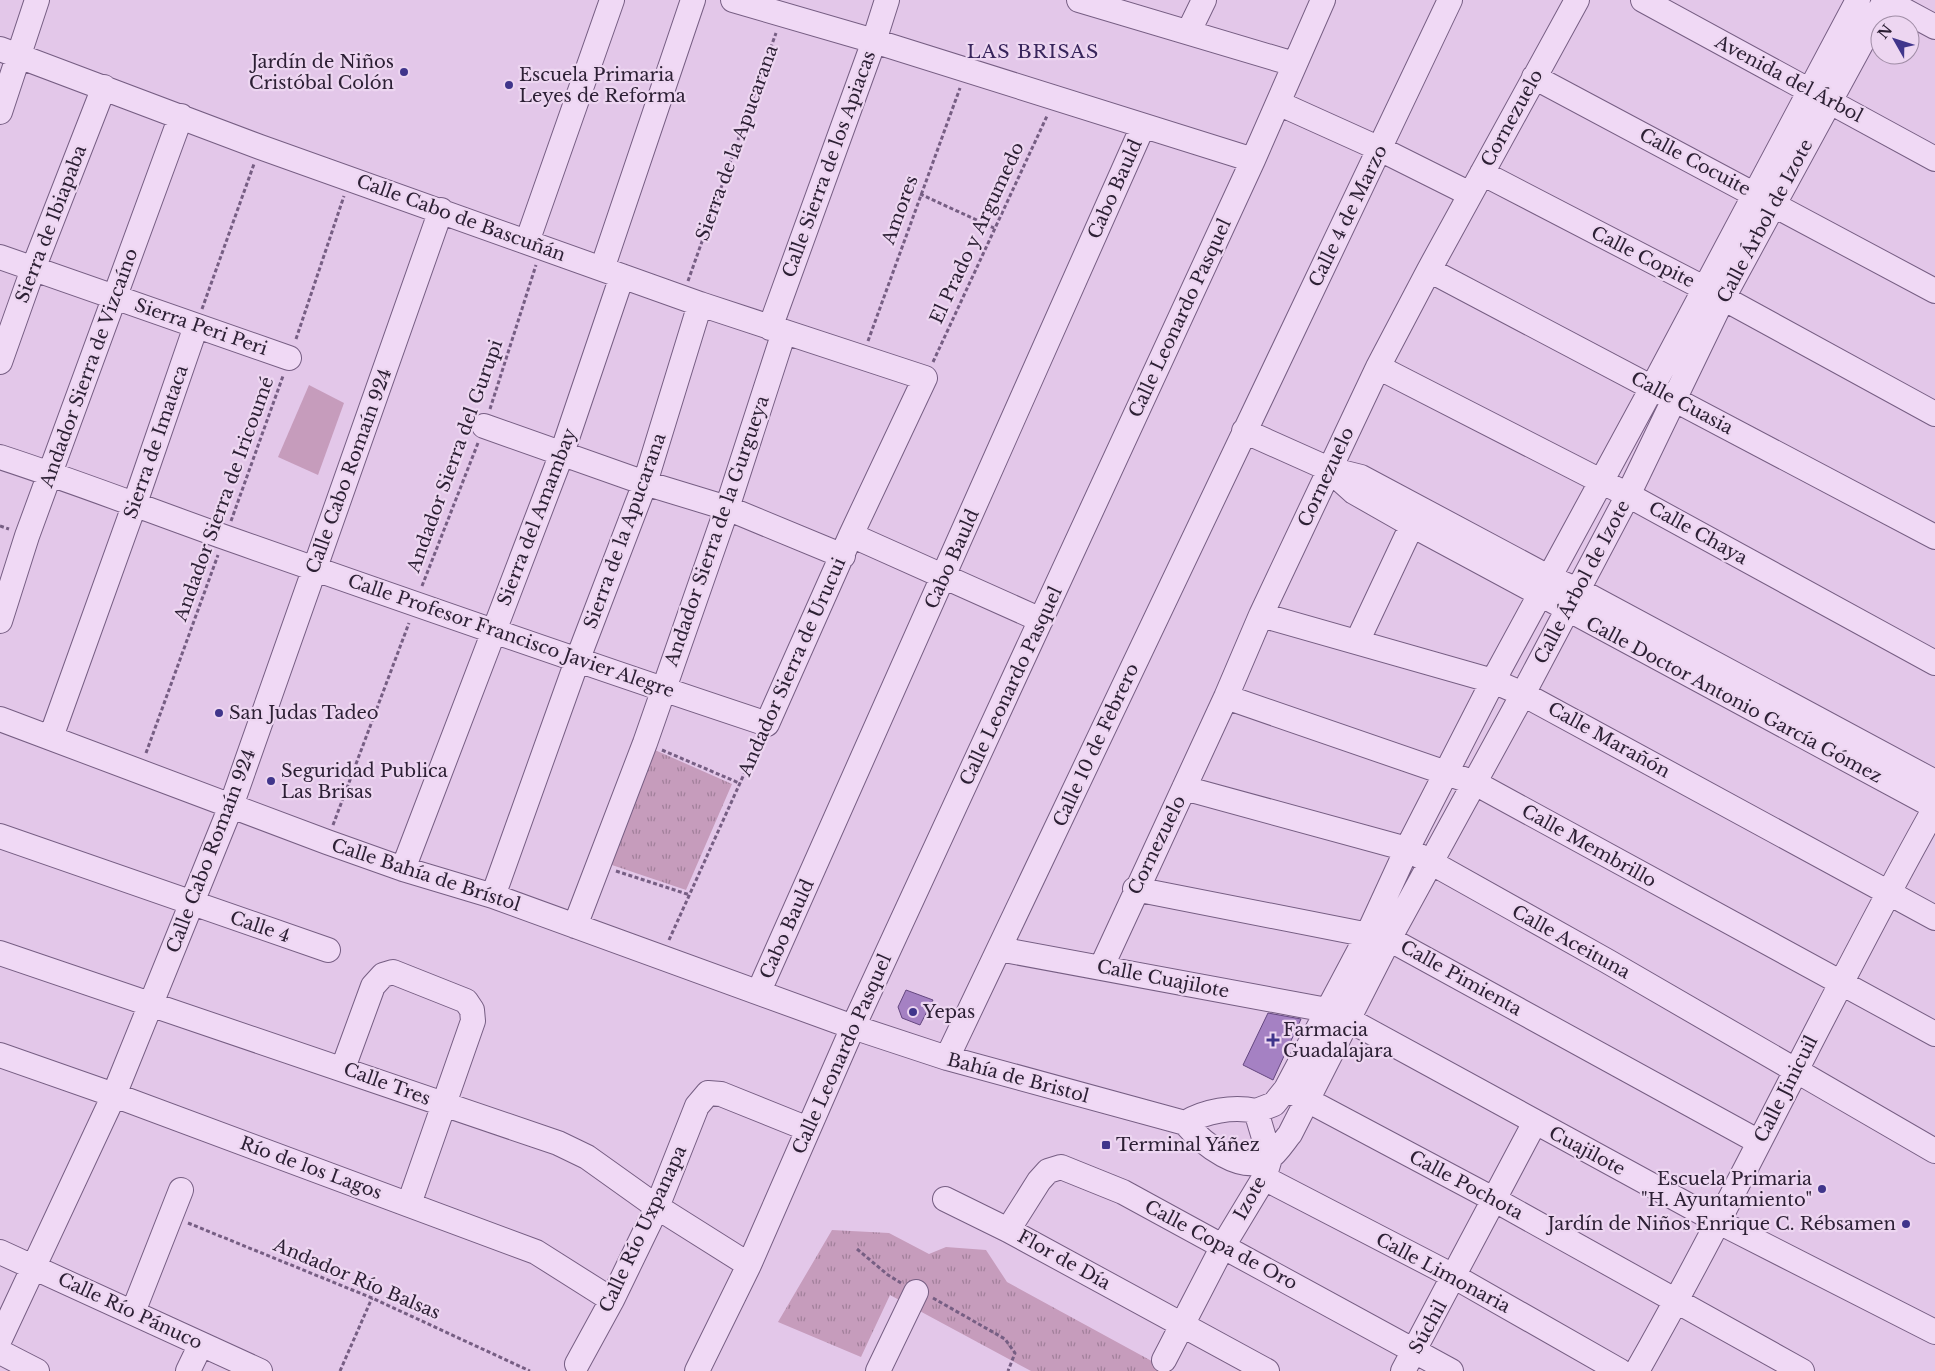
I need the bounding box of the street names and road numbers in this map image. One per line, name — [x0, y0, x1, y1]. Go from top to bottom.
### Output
street label: Avenida del Árbol — [1711, 29, 1867, 127]
street label: Sierra de la Apucarana — [691, 42, 783, 244]
street label: Calle Sierra de los Apiacas — [778, 48, 880, 280]
street label: Cornezuelo — [1476, 66, 1548, 170]
street label: Calle Cocuite — [1636, 123, 1754, 201]
street label: Calle Árbol de Izote — [1712, 135, 1817, 306]
street label: Cabo Bauld — [1083, 136, 1147, 242]
street label: El Prado y Argumedo — [925, 139, 1029, 327]
street label: Sierra de Ibiapaba — [11, 142, 91, 306]
street label: Calle 4 de Marzo — [1304, 142, 1392, 290]
street label: Calle Cabo de Bascuñán — [354, 170, 568, 266]
street label: Amores — [877, 172, 923, 248]
street label: Calle Leonardo Pasquel — [1124, 215, 1236, 421]
street label: Calle Copite — [1588, 221, 1698, 293]
street label: Andador Sierra de Vizcaíno — [35, 245, 143, 491]
street label: Sierra Peri Peri — [132, 294, 270, 360]
street label: Andador Sierra del Gurupi — [402, 337, 507, 576]
street label: Sierra de Imataca — [119, 362, 193, 522]
street label: Calle Cabo Romaín 924 — [302, 365, 396, 577]
street label: Calle Cuasia — [1627, 367, 1737, 439]
street label: Andador Sierra de Iricoumé — [169, 374, 279, 625]
street label: Andador Sierra de la Gurgueya — [660, 393, 774, 670]
street label: Cornezuelo — [1293, 424, 1359, 530]
street label: Sierra del Amambay — [493, 425, 581, 609]
street label: Sierra de la Apucarana — [579, 430, 671, 632]
street label: Calle Árbol de Izote — [1529, 496, 1634, 667]
street label: Calle Chaya — [1645, 497, 1751, 569]
street label: Cabo Bauld — [920, 506, 984, 612]
street label: Andador Sierra de Urucui — [733, 554, 850, 781]
street label: Calle Profesor Francisco Javier Alegre — [345, 570, 677, 702]
street label: Calle Leonardo Pasquel — [955, 583, 1067, 789]
street label: Calle Doctor Antonio García Gómez — [1582, 612, 1886, 788]
street label: Calle 10 de Febrero — [1049, 660, 1143, 830]
street label: Calle Marañón — [1544, 697, 1674, 783]
street label: Calle Cabo Romaín 924 — [162, 746, 260, 956]
street label: Cornezuelo — [1124, 792, 1190, 898]
street label: Calle Membrillo — [1518, 800, 1660, 892]
street label: Calle Bahía de Brístol — [329, 834, 523, 916]
street label: Cabo Bauld — [755, 876, 819, 982]
street label: Calle Aceituna — [1508, 900, 1634, 984]
street label: Calle 4 — [227, 906, 293, 948]
street label: Calle Pimienta — [1397, 936, 1525, 1020]
street label: Calle Leonardo Pasquel — [788, 950, 896, 1158]
street label: Calle Cuajilote — [1095, 955, 1231, 1003]
street label: Calle Jinicuil — [1750, 1032, 1822, 1146]
street label: Bahía de Bristol — [945, 1048, 1092, 1108]
street label: Calle Tres — [340, 1058, 434, 1110]
street label: Cuajilote — [1545, 1122, 1629, 1180]
street label: Río de los Lagos — [237, 1132, 385, 1204]
street label: Calle Río Uxpanapa — [595, 1142, 691, 1316]
street label: Calle Pochota — [1405, 1146, 1527, 1224]
street label: Izote — [1229, 1172, 1271, 1224]
street label: Calle Copa de Oro — [1141, 1195, 1301, 1295]
street label: Flor de Día — [1014, 1226, 1114, 1295]
street label: Calle Limonaria — [1372, 1228, 1514, 1318]
street label: Andador Río Balsas — [269, 1234, 444, 1324]
street label: Calle Río Pánuco — [54, 1268, 206, 1354]
street label: Súchil — [1404, 1296, 1452, 1358]

